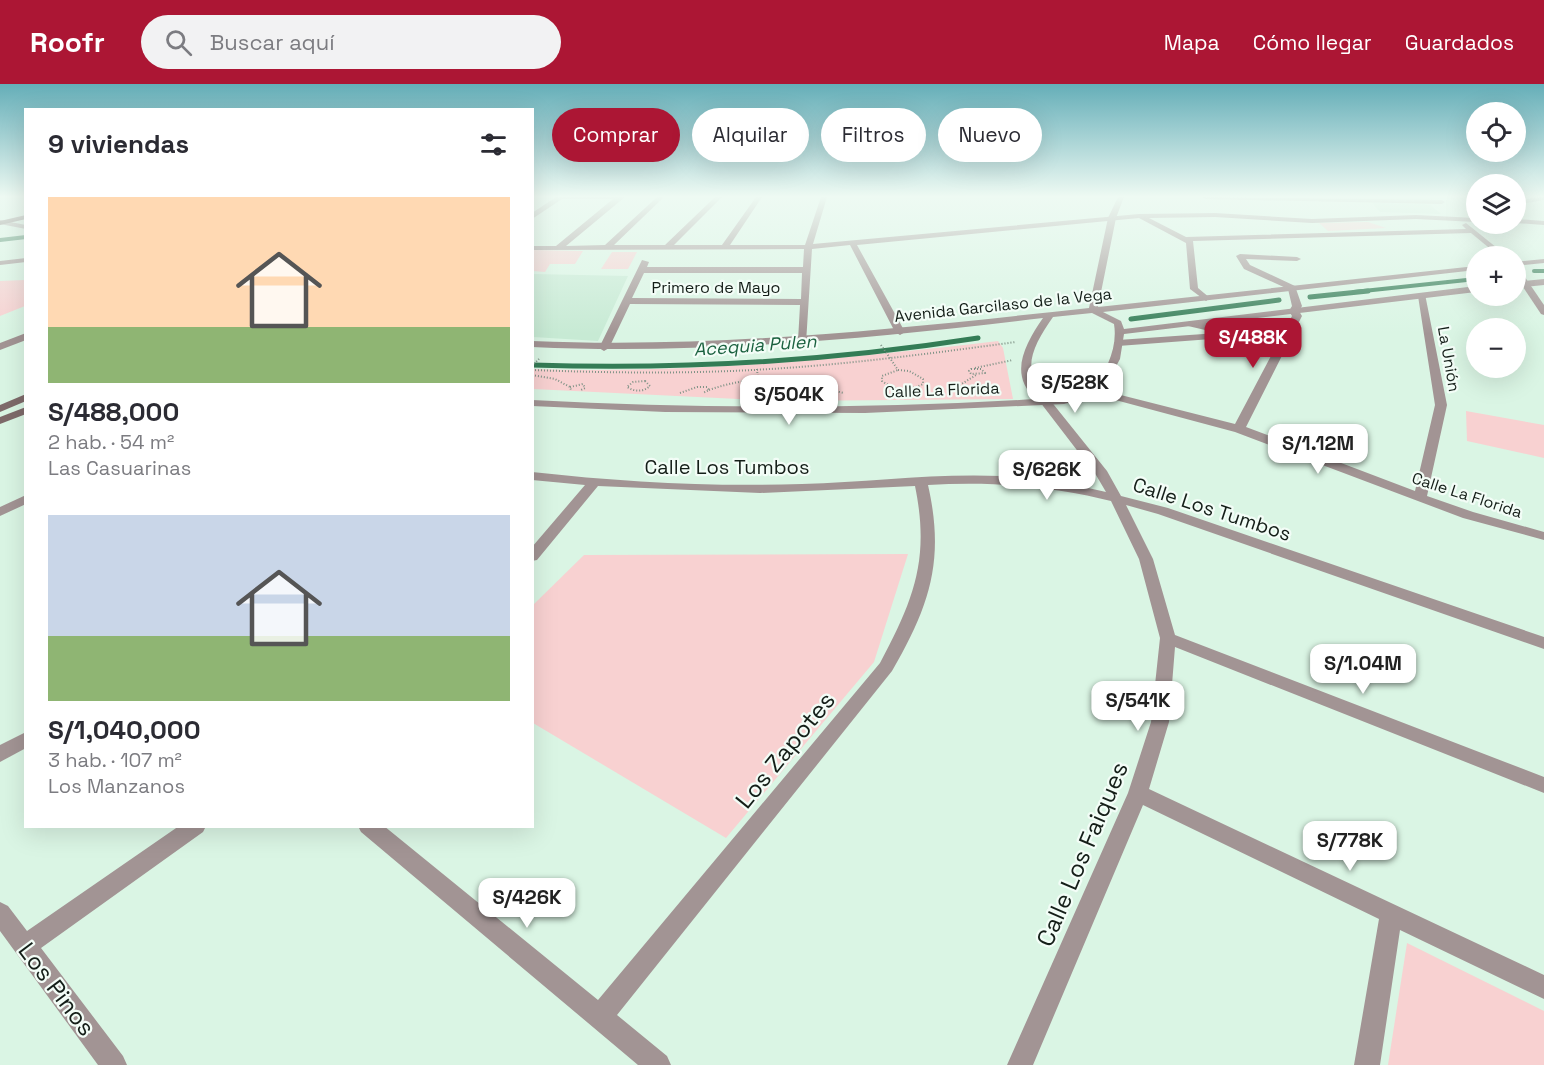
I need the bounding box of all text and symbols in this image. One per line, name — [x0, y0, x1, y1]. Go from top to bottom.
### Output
search box — [141, 15, 561, 69]
text: Roofr — [30, 24, 105, 60]
icon: search — [162, 26, 195, 59]
text: Buscar aquí — [210, 28, 335, 56]
text: Mapa — [1164, 29, 1220, 56]
text: Cómo llegar — [1253, 29, 1372, 56]
text: Guardados — [1405, 29, 1514, 56]
map controls — [1466, 102, 1526, 378]
button: locate — [1466, 102, 1526, 162]
chip: Comprar — [552, 108, 680, 162]
chip: Alquilar — [692, 108, 809, 162]
chip: Filtros — [821, 108, 926, 162]
chip: Nuevo — [938, 108, 1042, 162]
text: 9 viviendas — [48, 127, 189, 161]
icon: filters — [477, 128, 510, 161]
button: layers — [1466, 174, 1526, 234]
icon: home — [225, 236, 333, 344]
button: + — [1466, 246, 1526, 306]
street label: Primero de Mayo — [652, 277, 780, 298]
street label: Avenida Garcilaso de la Vega — [893, 283, 1113, 327]
pin: S/488K — [1204, 318, 1302, 369]
button: − — [1466, 318, 1526, 378]
text: S/488K — [1219, 324, 1287, 350]
street label: La Unión — [1433, 325, 1465, 393]
water label: Acequia Pulen — [693, 329, 818, 361]
pin: S/528K — [1026, 363, 1124, 414]
text: S/528K — [1041, 369, 1109, 395]
pin: S/504K — [740, 375, 838, 426]
street label: Calle La Florida — [884, 378, 1000, 402]
text: S/504K — [754, 381, 824, 407]
text: S/488,000 — [48, 395, 179, 429]
pin: S/1.12M — [1263, 424, 1373, 475]
text: 2 hab. · 54 m² — [48, 429, 174, 455]
text: S/1.12M — [1282, 430, 1354, 456]
pin: S/626K — [998, 450, 1096, 501]
street label: Calle Los Tumbos — [645, 454, 809, 480]
text: Las Casuarinas — [48, 455, 191, 481]
text: S/626K — [1013, 456, 1081, 482]
street label: Calle La Florida — [1409, 467, 1525, 523]
street label: Calle Los Tumbos — [1130, 471, 1294, 547]
icon: home — [225, 554, 333, 662]
pin: S/1.04M — [1308, 644, 1418, 695]
text: S/1.04M — [1324, 650, 1402, 676]
pin: S/541K — [1089, 681, 1187, 732]
street label: Los Zapotes — [728, 685, 842, 815]
text: S/541K — [1105, 687, 1171, 713]
text: S/1,040,000 — [48, 713, 201, 747]
text: 3 hab. · 107 m² — [48, 747, 182, 773]
street label: Calle Los Faiques — [1029, 757, 1135, 951]
text: Los Manzanos — [48, 773, 185, 799]
pin: S/778K — [1301, 821, 1399, 872]
text: S/778K — [1317, 827, 1383, 853]
pin: S/426K — [478, 878, 576, 929]
text: S/426K — [492, 884, 562, 910]
street label: Los Pinos — [12, 936, 102, 1042]

